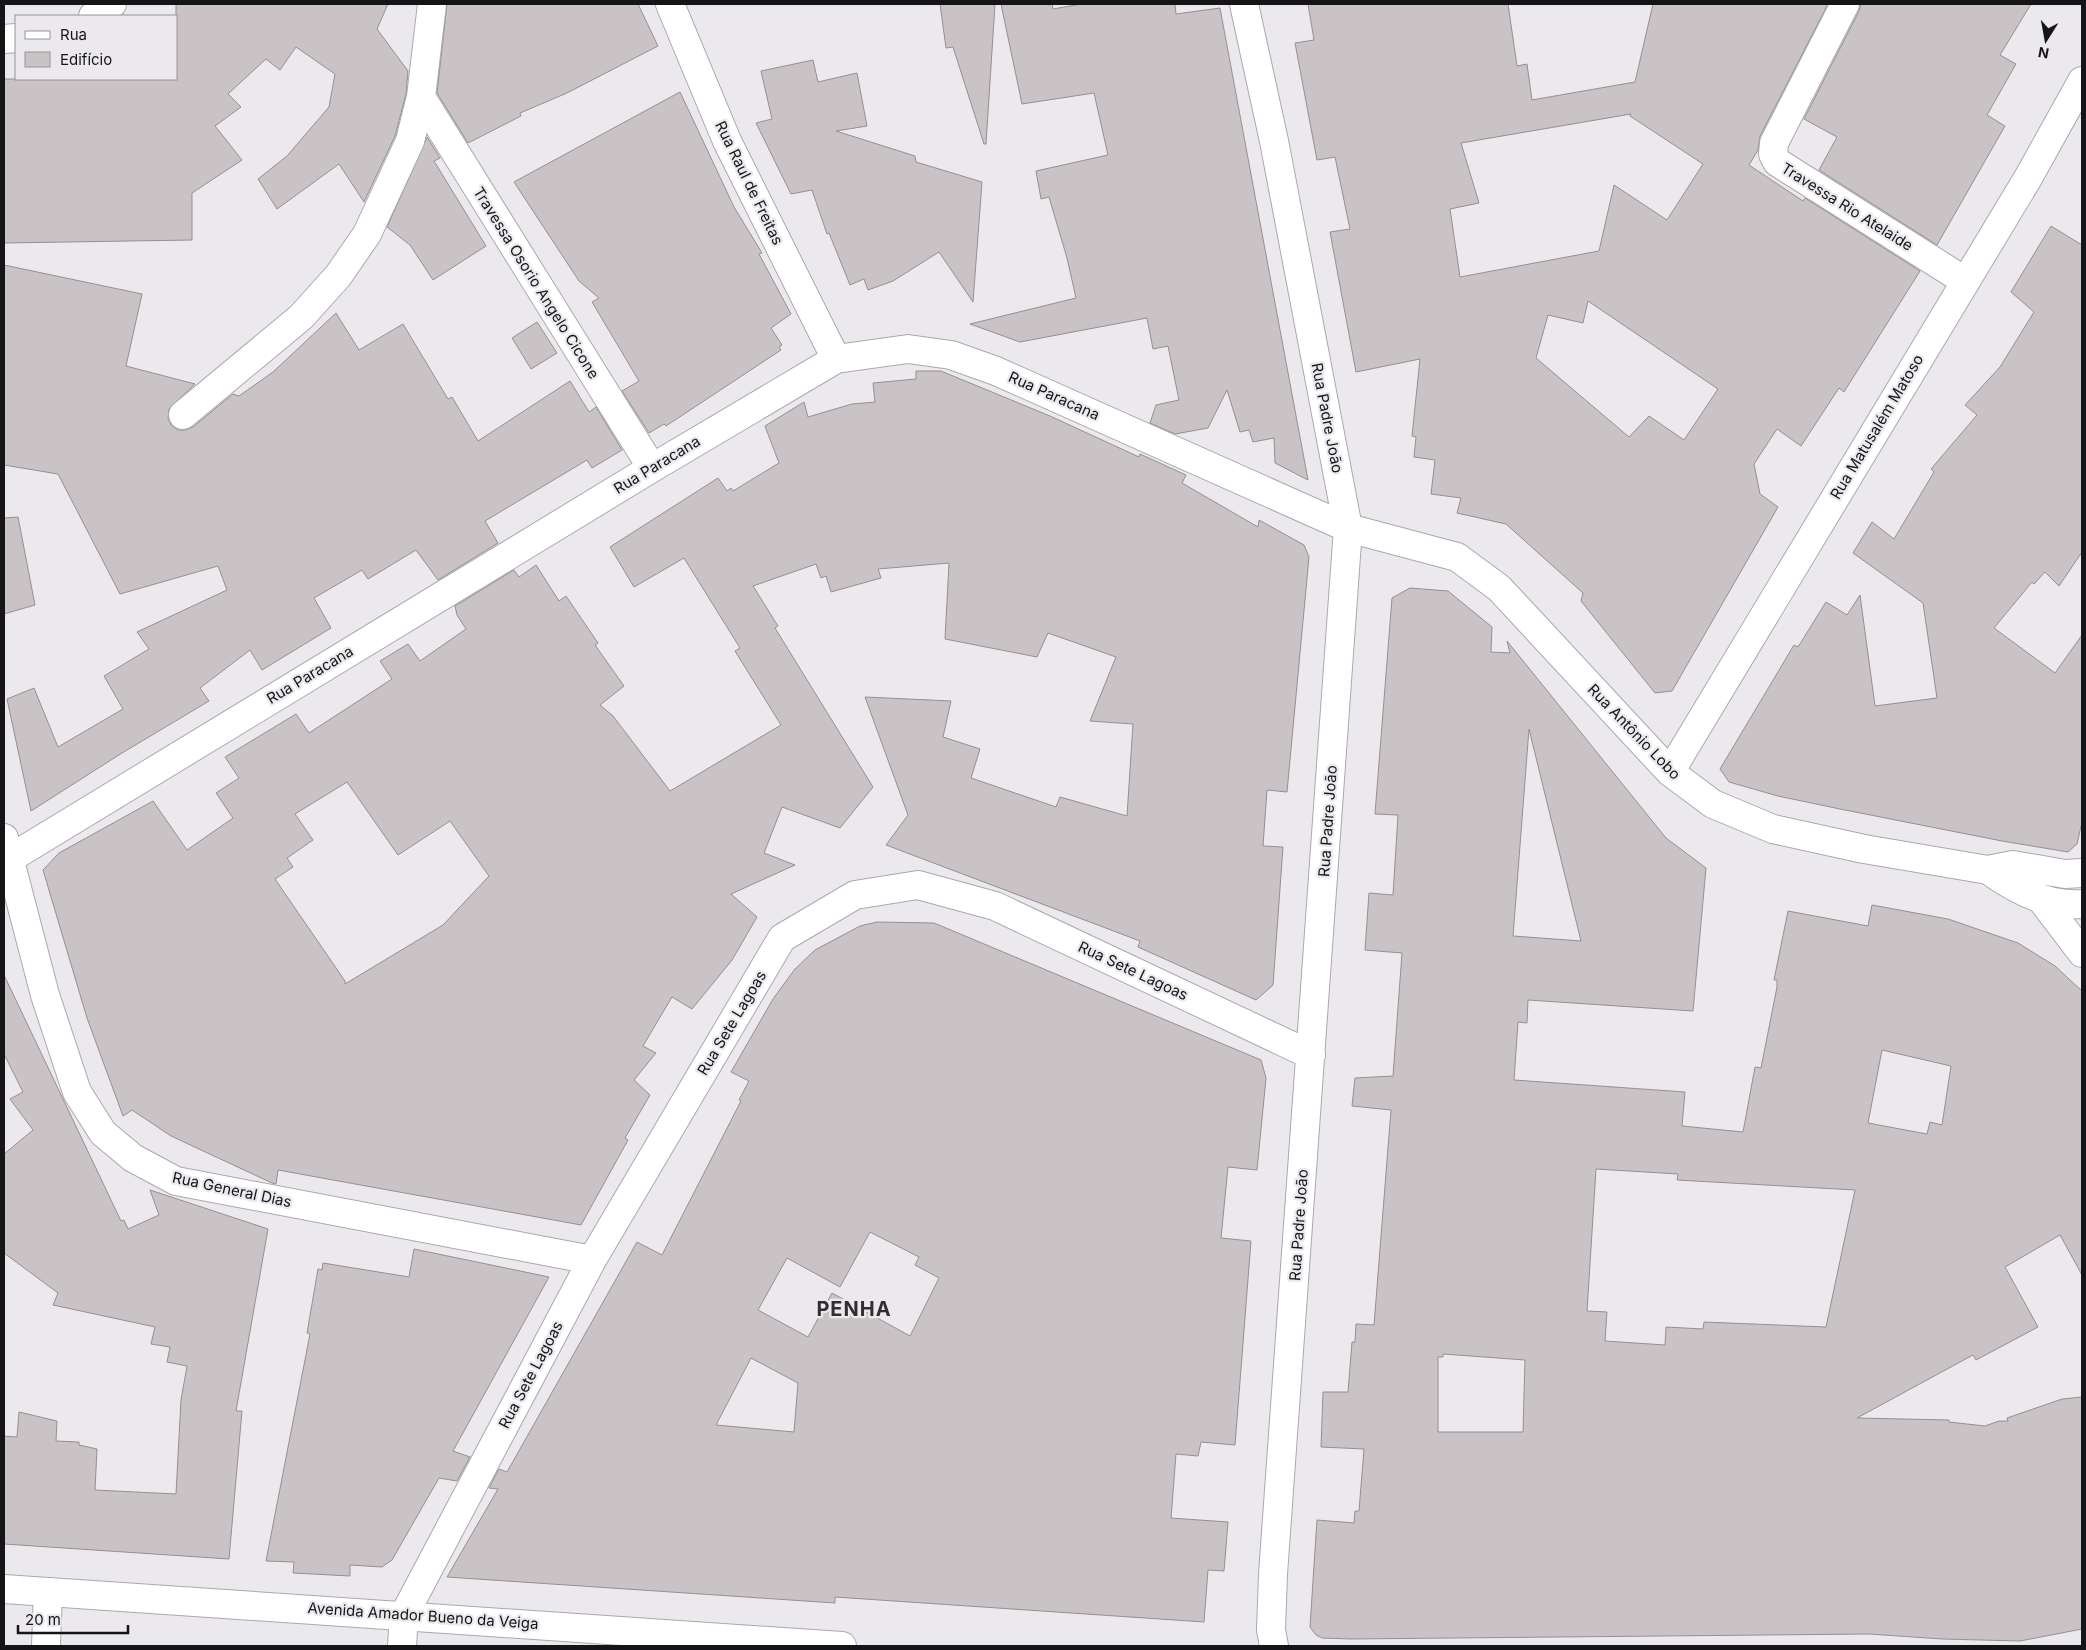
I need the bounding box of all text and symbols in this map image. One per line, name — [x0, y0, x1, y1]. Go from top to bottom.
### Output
legend — [15, 15, 178, 80]
north arrow — [2021, 15, 2071, 65]
text: Rua — [60, 25, 87, 44]
text: N — [2037, 44, 2050, 63]
text: Edifício — [60, 50, 112, 69]
street label: Rua Raul de Freitas — [711, 118, 788, 248]
street label: Travessa Rio Atelaide — [1778, 158, 1917, 255]
street label: Travessa Osorio Angelo Cicone — [469, 183, 604, 382]
street label: Rua Matusalém Matoso — [1826, 351, 1927, 503]
street label: Rua Padre João — [1307, 361, 1347, 475]
street label: Rua Paracana — [1006, 367, 1103, 424]
street label: Rua Paracana — [610, 431, 703, 498]
street label: Rua Paracana — [263, 641, 356, 708]
street label: Rua Antônio Lobo — [1584, 680, 1685, 783]
street label: Rua Padre João — [1314, 765, 1341, 877]
street label: Rua Sete Lagoas — [1075, 937, 1191, 1004]
street label: Rua Sete Lagoas — [693, 967, 770, 1079]
street label: Rua General Dias — [171, 1168, 294, 1211]
street label: Rua Padre João — [1285, 1169, 1312, 1281]
district label: PENHA — [816, 1297, 892, 1321]
street label: Rua Sete Lagoas — [494, 1318, 567, 1432]
street label: Avenida Amador Bueno da Veiga — [307, 1598, 539, 1633]
scale bar — [18, 1602, 128, 1634]
text: 20 m — [25, 1610, 61, 1629]

